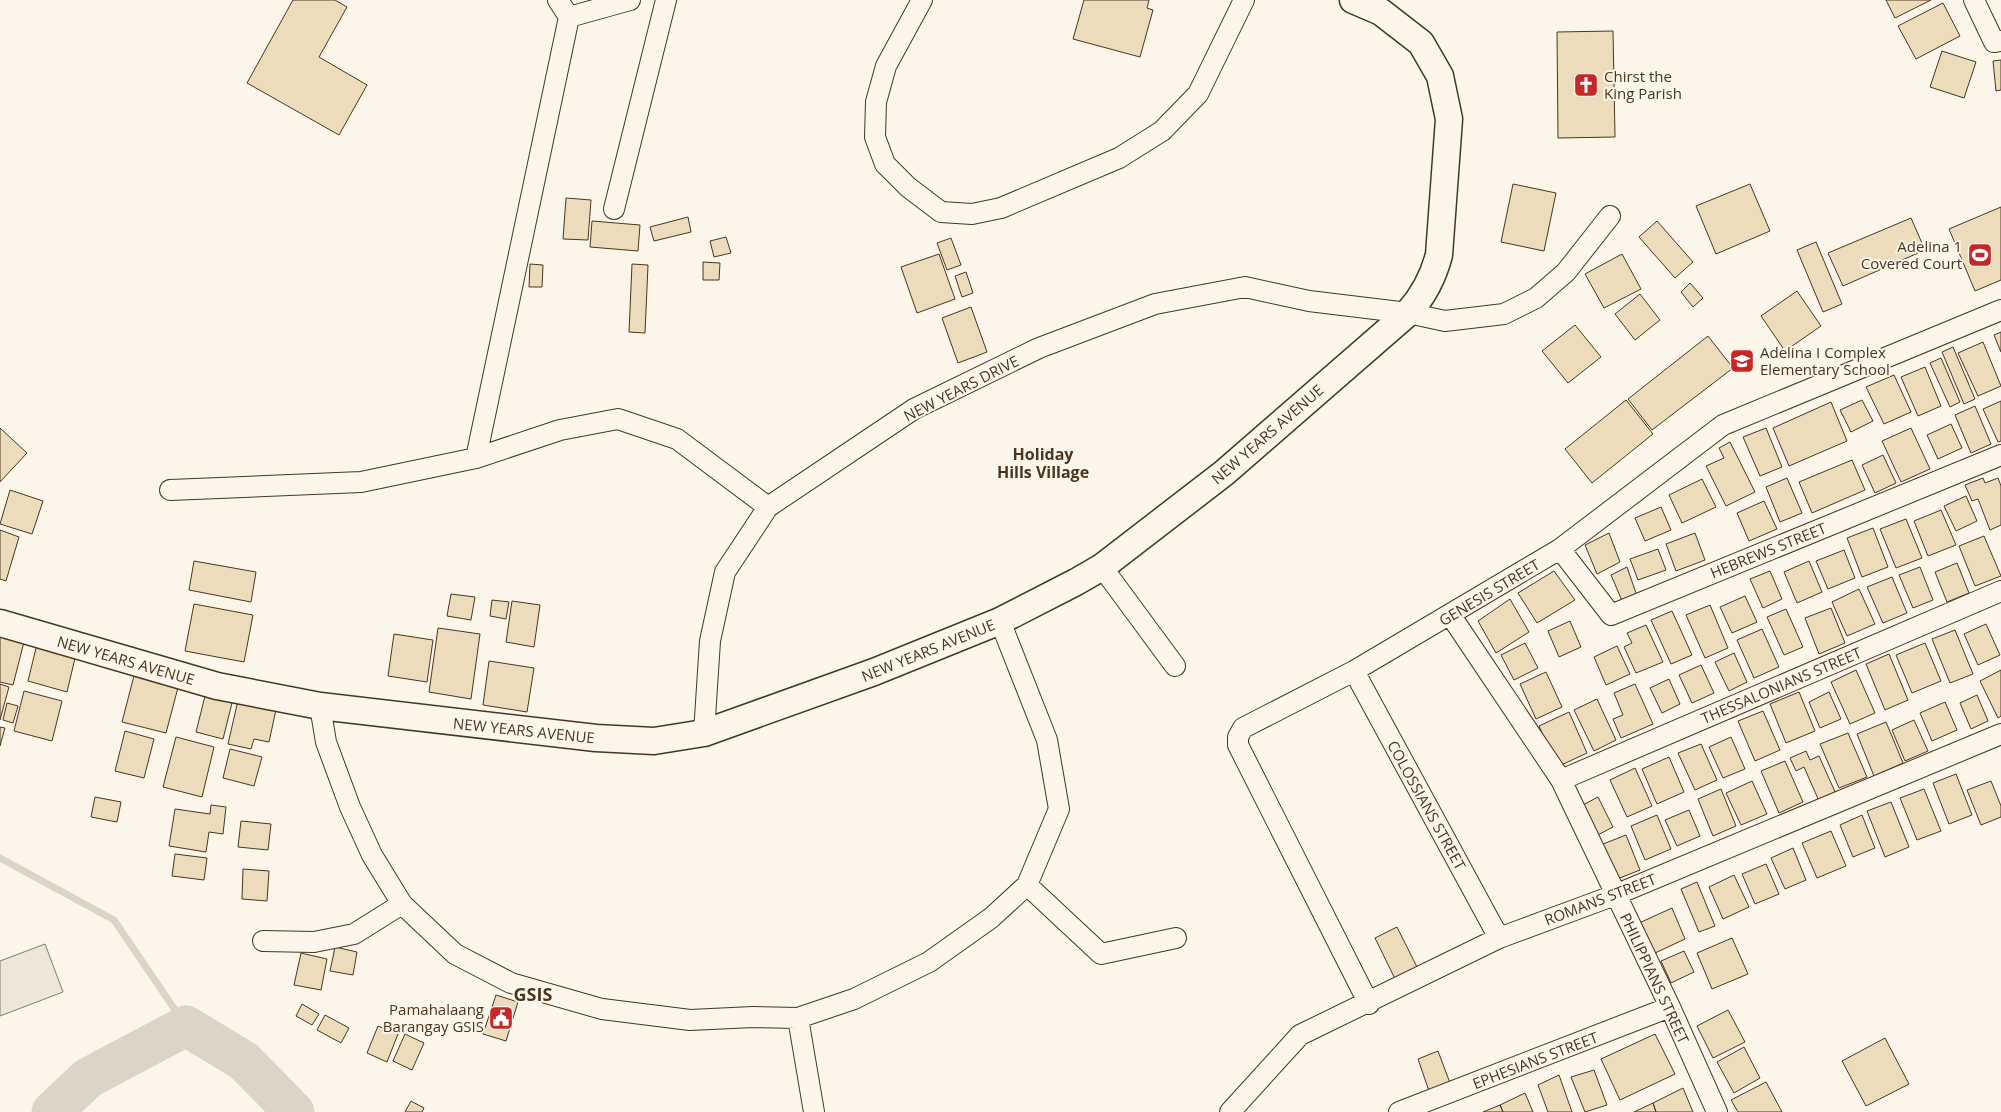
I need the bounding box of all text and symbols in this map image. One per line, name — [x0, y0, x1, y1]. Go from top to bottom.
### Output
place label: Chirst the King Parish — [1604, 66, 1682, 103]
church icon: Chirst the King Parish — [1573, 72, 1599, 98]
place label: Adelina 1 Covered Court — [1861, 236, 1962, 273]
sports icon: Adelina 1 Covered Court — [1967, 242, 1993, 268]
place label: Adelina I Complex Elementary School — [1760, 342, 1890, 379]
school or university icon: Adelina I Complex Elementary School — [1729, 348, 1755, 374]
street label: NEW YEARS DRIVE — [900, 350, 1022, 426]
street label: NEW YEARS AVENUE — [1207, 380, 1327, 488]
district label: Holiday Hills Village — [997, 443, 1089, 483]
street label: HEBREWS STREET — [1707, 517, 1830, 582]
street label: GENESIS STREET — [1435, 554, 1544, 630]
street label: NEW YEARS AVENUE — [858, 614, 998, 686]
street label: NEW YEARS AVENUE — [55, 631, 197, 689]
street label: THESSALONIANS STREET — [1698, 642, 1865, 728]
street label: NEW YEARS AVENUE — [452, 713, 596, 747]
street label: COLOSSIANS STREET — [1383, 737, 1471, 874]
street label: ROMANS STREET — [1541, 868, 1659, 929]
street label: PHILIPPIANS STREET — [1616, 909, 1694, 1047]
district label: GSIS — [514, 982, 552, 1006]
place label: Pamahalaang Barangay GSIS — [383, 999, 484, 1036]
public building icon: Pamahalaang Barangay GSIS — [488, 1005, 514, 1031]
street label: EPHESIANS STREET — [1469, 1027, 1601, 1093]

